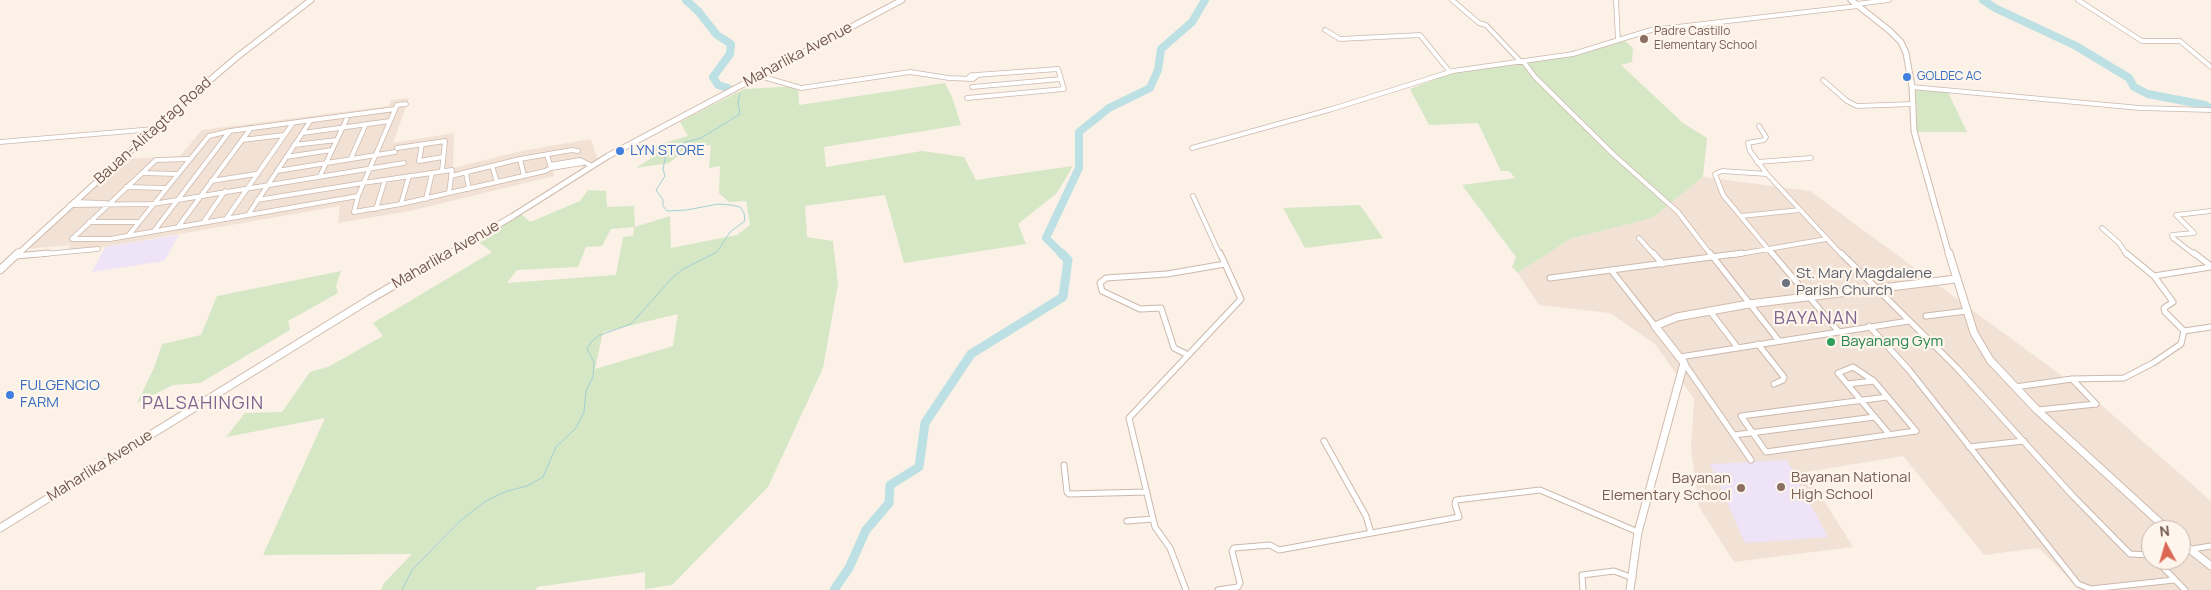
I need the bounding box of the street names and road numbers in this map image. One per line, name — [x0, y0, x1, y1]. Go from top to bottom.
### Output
street label: Maharlika Avenue — [740, 19, 856, 91]
street label: Bauan-Alitagtag Road — [91, 74, 215, 188]
street label: Maharlika Avenue — [389, 217, 503, 293]
street label: Maharlika Avenue — [44, 426, 156, 506]

